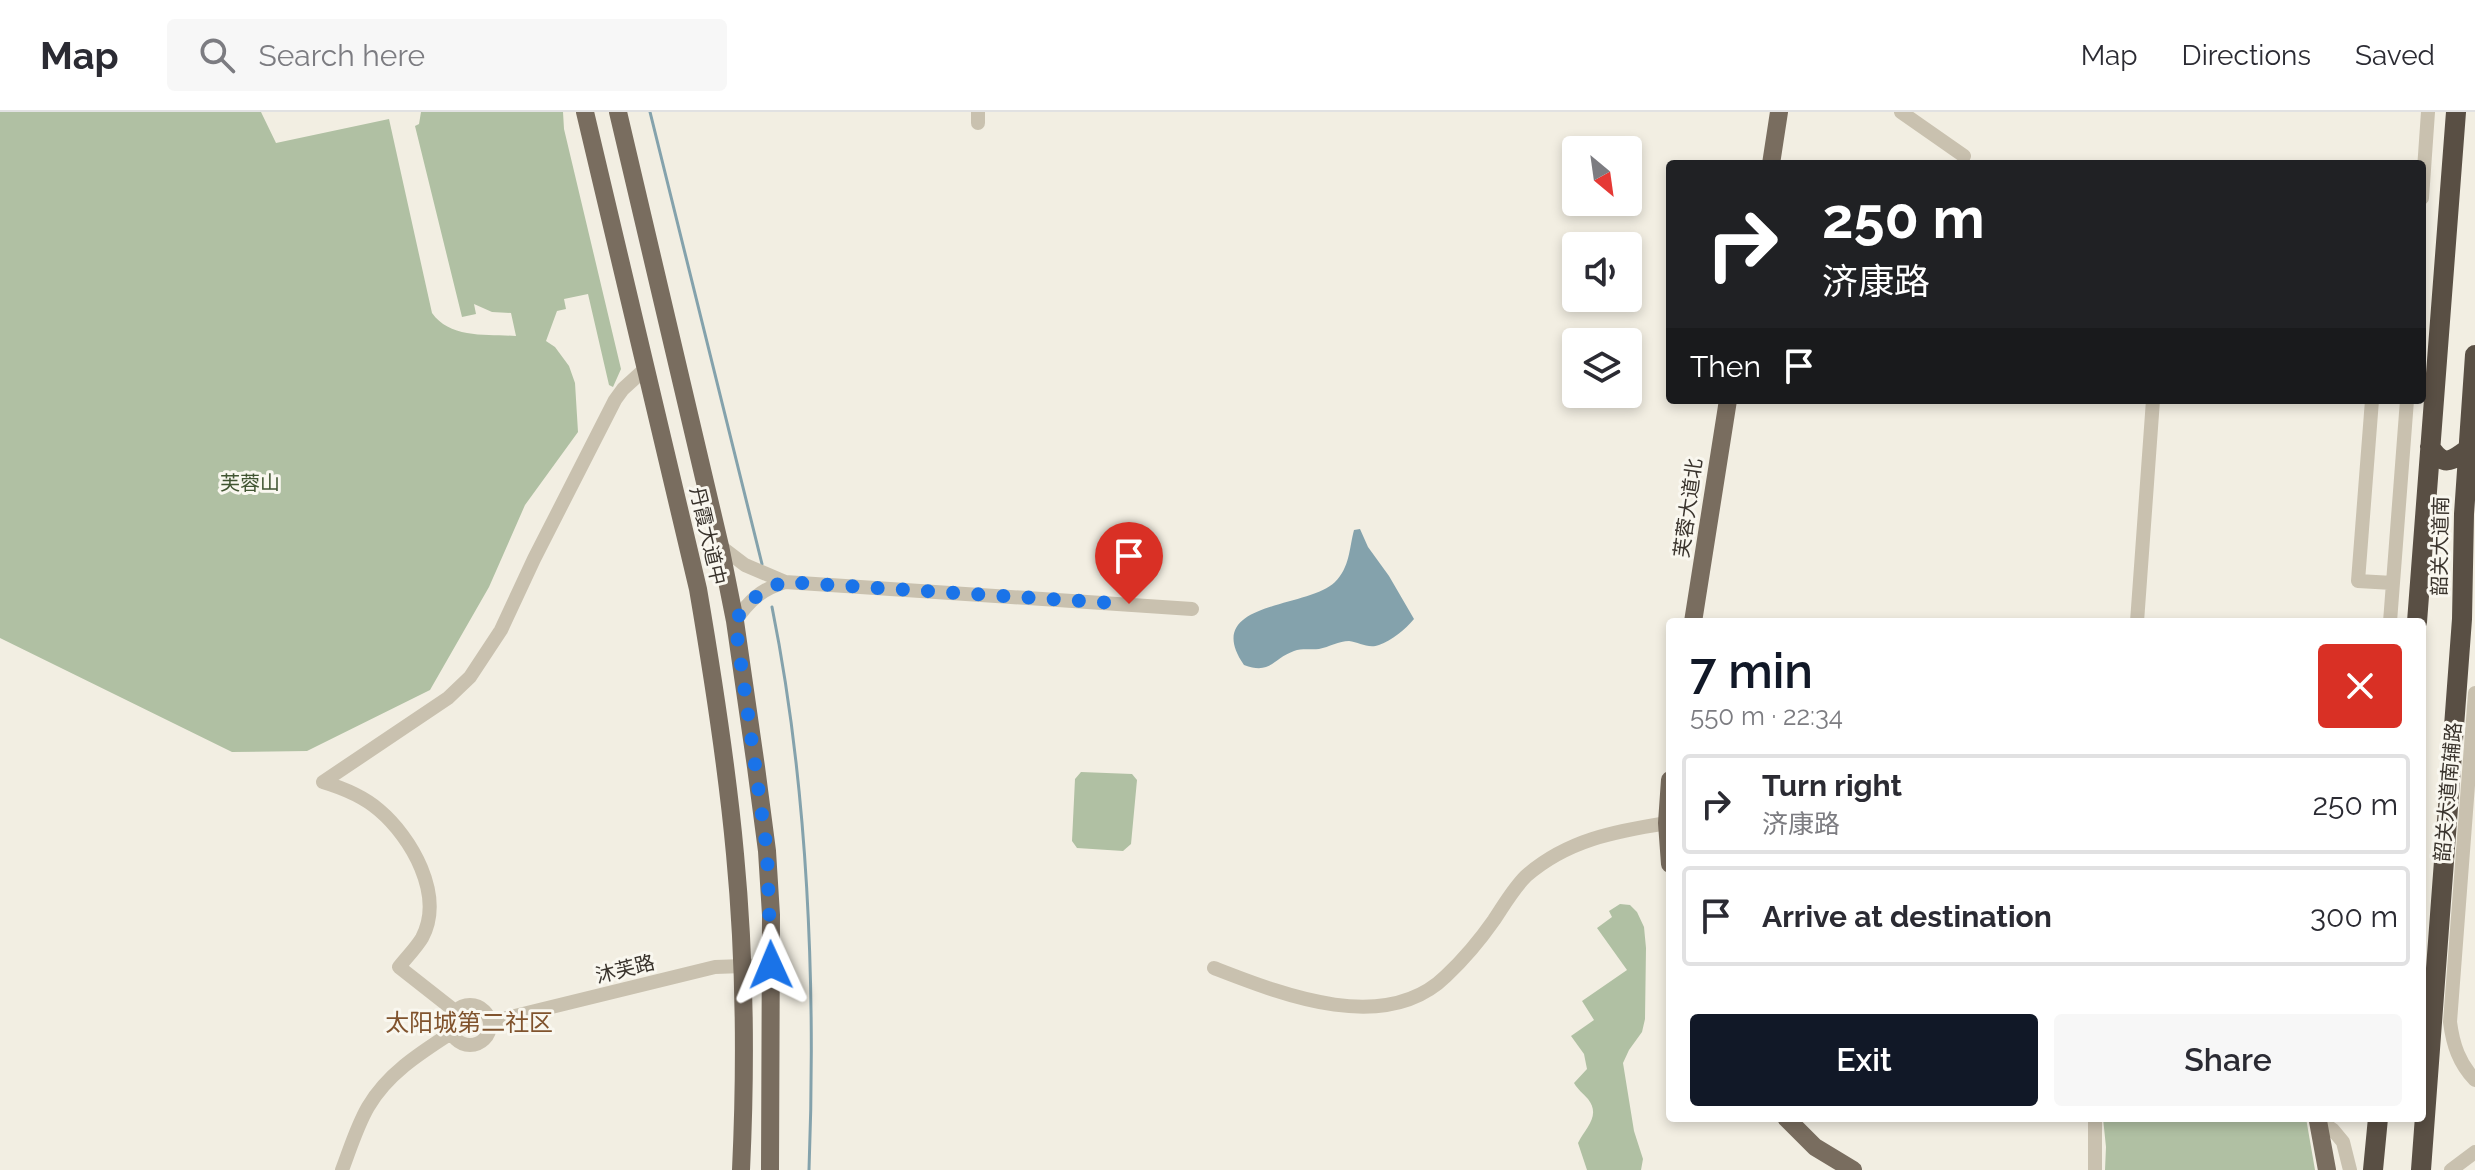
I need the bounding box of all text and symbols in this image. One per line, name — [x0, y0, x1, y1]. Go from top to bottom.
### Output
search box — [167, 19, 727, 91]
text: Map — [40, 33, 119, 78]
icon: search — [195, 33, 239, 77]
text: Search here — [259, 38, 425, 73]
text: Map — [2081, 39, 2138, 72]
text: Directions — [2182, 39, 2311, 72]
text: Saved — [2355, 39, 2435, 72]
north arrow — [1562, 136, 1642, 216]
map controls — [1562, 136, 1642, 408]
text: 250 m — [1822, 185, 1985, 251]
icon: right — [1690, 192, 1794, 296]
button: sound — [1562, 232, 1642, 312]
text: 济康路 — [1822, 260, 1930, 302]
button: layers — [1562, 328, 1642, 408]
icon: arrive — [1777, 344, 1821, 388]
text: Then — [1690, 349, 1761, 384]
street label: 芙蓉大道北 — [1669, 457, 1707, 559]
park label: 芙蓉山 — [220, 471, 280, 495]
street label: 丹霞大道中 — [685, 485, 731, 587]
street label: 韶关大道南 — [2427, 496, 2453, 596]
pin — [1095, 522, 1163, 604]
icon: arrive — [1107, 534, 1151, 578]
text: 7 min — [1690, 643, 1813, 699]
button: close — [2318, 644, 2402, 728]
text: 550 m · 22:34 — [1690, 701, 1843, 731]
street label: 韶关大道南辅路 — [2430, 721, 2466, 863]
text: Turn right — [1762, 768, 1902, 803]
icon: right — [1694, 782, 1738, 826]
text: 250 m — [2312, 787, 2398, 822]
text: 济康路 — [1762, 809, 1840, 839]
icon: arrive — [1694, 894, 1738, 938]
text: Arrive at destination — [1762, 899, 2052, 934]
text: 300 m — [2310, 899, 2398, 934]
position arrow — [729, 923, 813, 1007]
street label: 沐芙路 — [593, 950, 657, 988]
district label: 太阳城第二社区 — [385, 1008, 553, 1037]
button: Exit — [1690, 1014, 2038, 1106]
button: Share — [2054, 1014, 2402, 1106]

